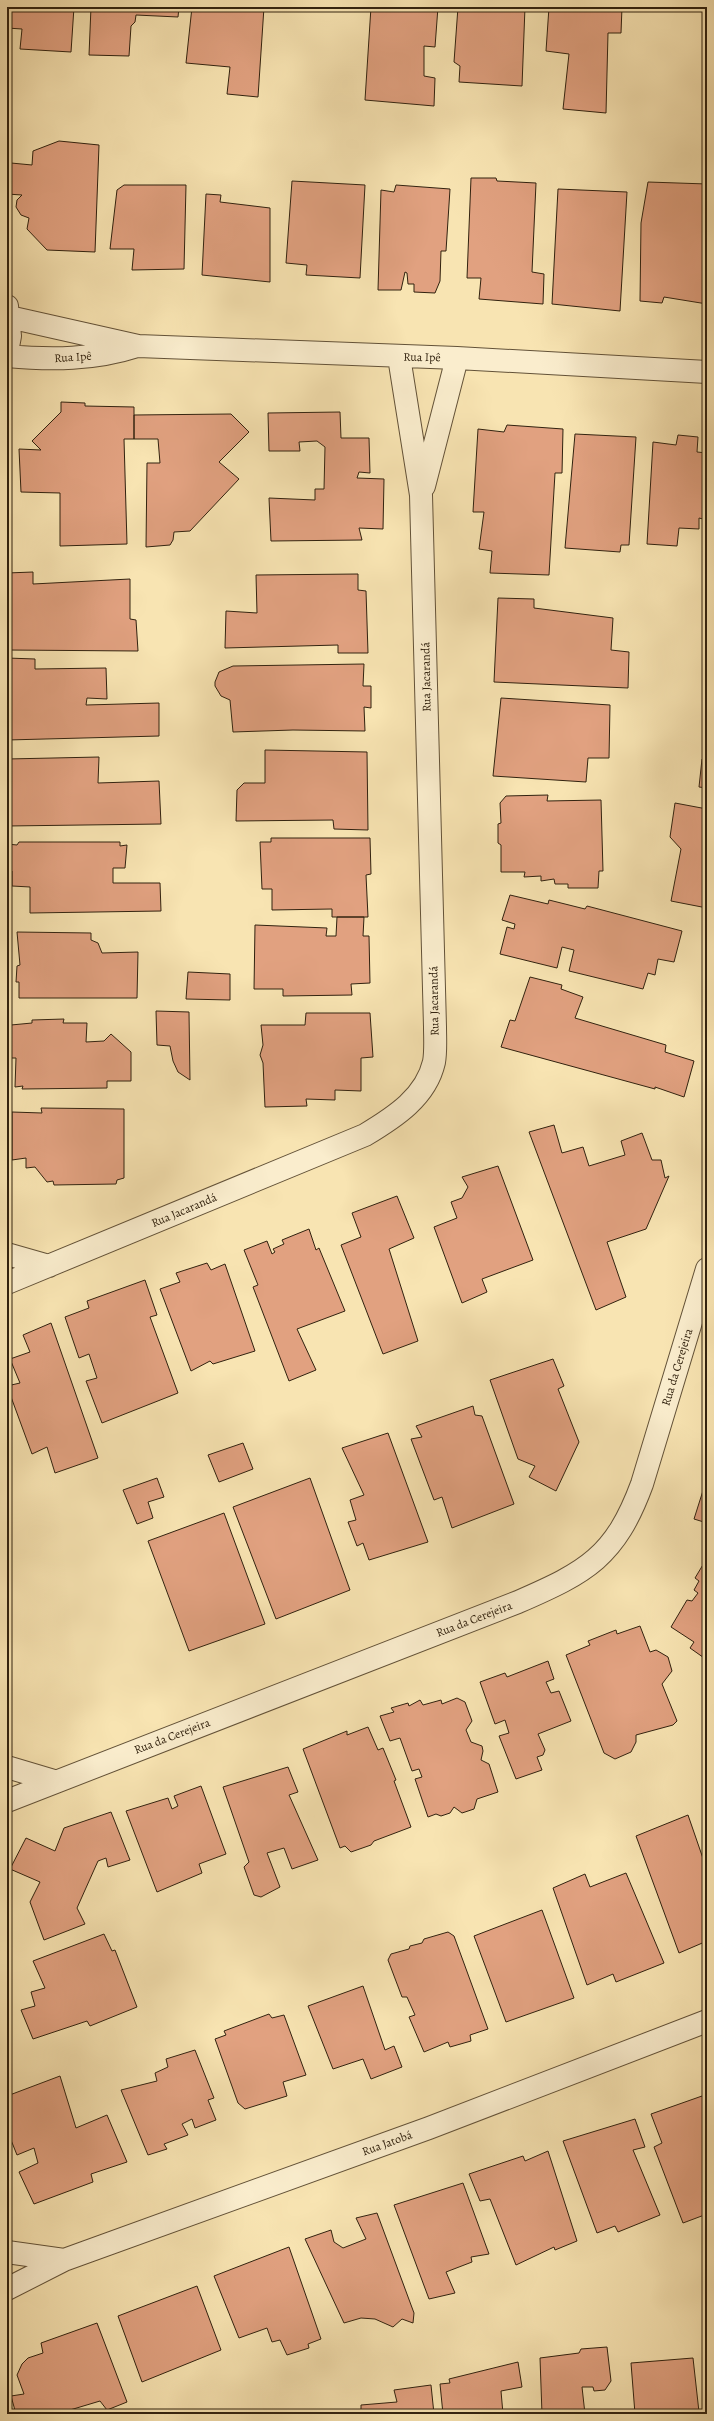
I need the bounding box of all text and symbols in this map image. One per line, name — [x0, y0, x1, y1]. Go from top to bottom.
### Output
street label: Rua Ipê — [54, 348, 92, 366]
street label: Rua Ipê — [403, 349, 441, 365]
street label: Rua Jacarandá — [417, 642, 435, 712]
street label: Rua Jacarandá — [425, 966, 443, 1036]
street label: Rua Jacarandá — [149, 1189, 220, 1231]
street label: Rua da Cerejeira — [658, 1326, 696, 1408]
street label: Rua da Cerejeira — [434, 1597, 515, 1641]
street label: Rua da Cerejeira — [132, 1714, 213, 1758]
street label: Rua Jatobá — [360, 2126, 415, 2159]

